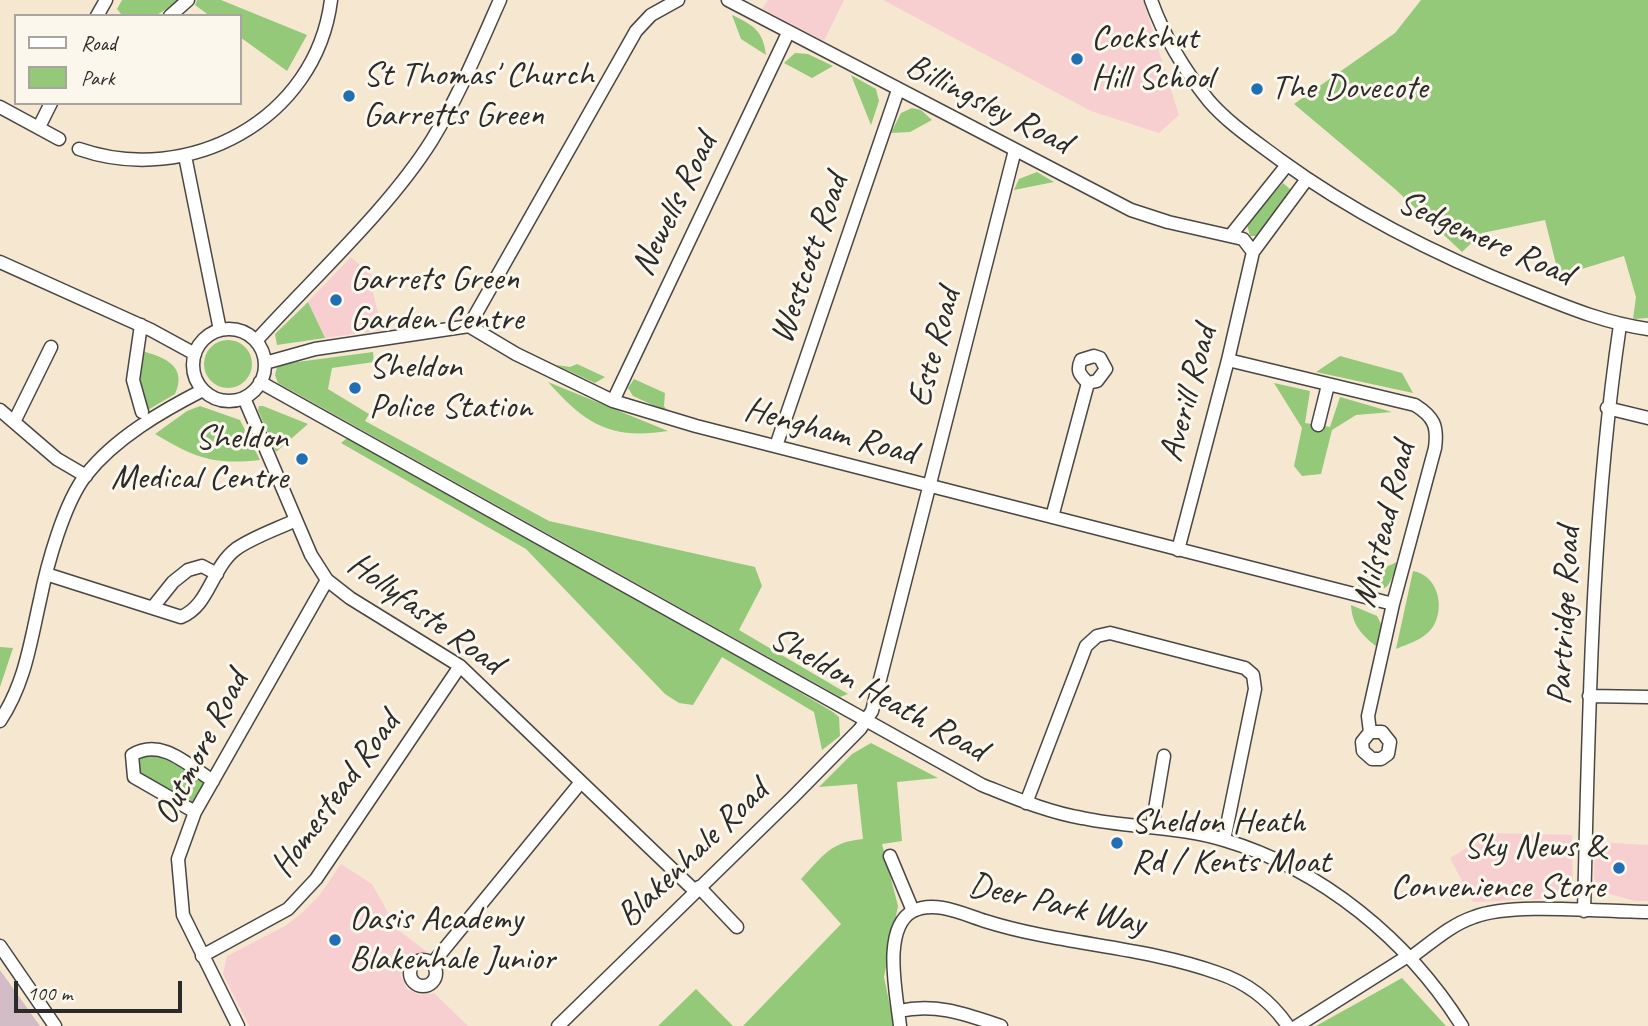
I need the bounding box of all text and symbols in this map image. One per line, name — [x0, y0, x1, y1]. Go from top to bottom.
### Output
legend — [14, 14, 242, 105]
place label: Cockshut Hill School — [1091, 18, 1213, 100]
text: Road — [81, 30, 116, 56]
street label: Billingsley Road — [898, 45, 1078, 165]
marker: Cockshut Hill School — [1069, 51, 1085, 67]
place label: St Thomas' Church Garretts Green — [363, 55, 594, 137]
text: Park — [81, 65, 114, 91]
place label: The Dovecote — [1271, 68, 1427, 110]
marker: The Dovecote — [1249, 81, 1265, 97]
marker: St Thomas' Church Garretts Green — [341, 88, 357, 104]
street label: Newells Road — [623, 127, 727, 283]
street label: Westcott Road — [761, 169, 859, 349]
street label: Sedgemere Road — [1391, 182, 1579, 296]
place label: Garrets Green Garden Centre — [350, 259, 523, 341]
street label: Este Road — [899, 284, 971, 412]
marker: Garrets Green Garden Centre — [328, 292, 344, 308]
street label: Averill Road — [1151, 322, 1227, 466]
place label: Sheldon Police Station — [369, 347, 532, 429]
marker: Sheldon Police Station — [347, 380, 363, 396]
street label: Hengham Road — [740, 389, 920, 475]
place label: Sheldon Medical Centre — [111, 418, 288, 500]
street label: Milstead Road — [1344, 438, 1426, 612]
marker: Sheldon Medical Centre — [294, 451, 310, 467]
street label: Partridge Road — [1539, 526, 1591, 706]
street label: Hollyfaste Road — [339, 544, 511, 684]
street label: Sheldon Heath Road — [762, 618, 994, 772]
street label: Outmore Road — [145, 664, 259, 832]
street label: Homestead Road — [262, 704, 410, 886]
street label: Blakenhale Road — [608, 771, 778, 937]
place label: Sheldon Heath Rd / Kents Moat — [1131, 802, 1330, 884]
place label: Sky News & Convenience Store — [1390, 827, 1605, 909]
marker: Sheldon Heath Rd / Kents Moat — [1109, 835, 1125, 851]
marker: Sky News & Convenience Store — [1611, 860, 1627, 876]
street label: Deer Park Way — [965, 864, 1149, 946]
place label: Oasis Academy Blakenhale Junior — [349, 899, 555, 981]
marker: Oasis Academy Blakenhale Junior — [327, 932, 343, 948]
scale bar — [18, 967, 186, 1011]
text: 100 m — [27, 980, 72, 1006]

